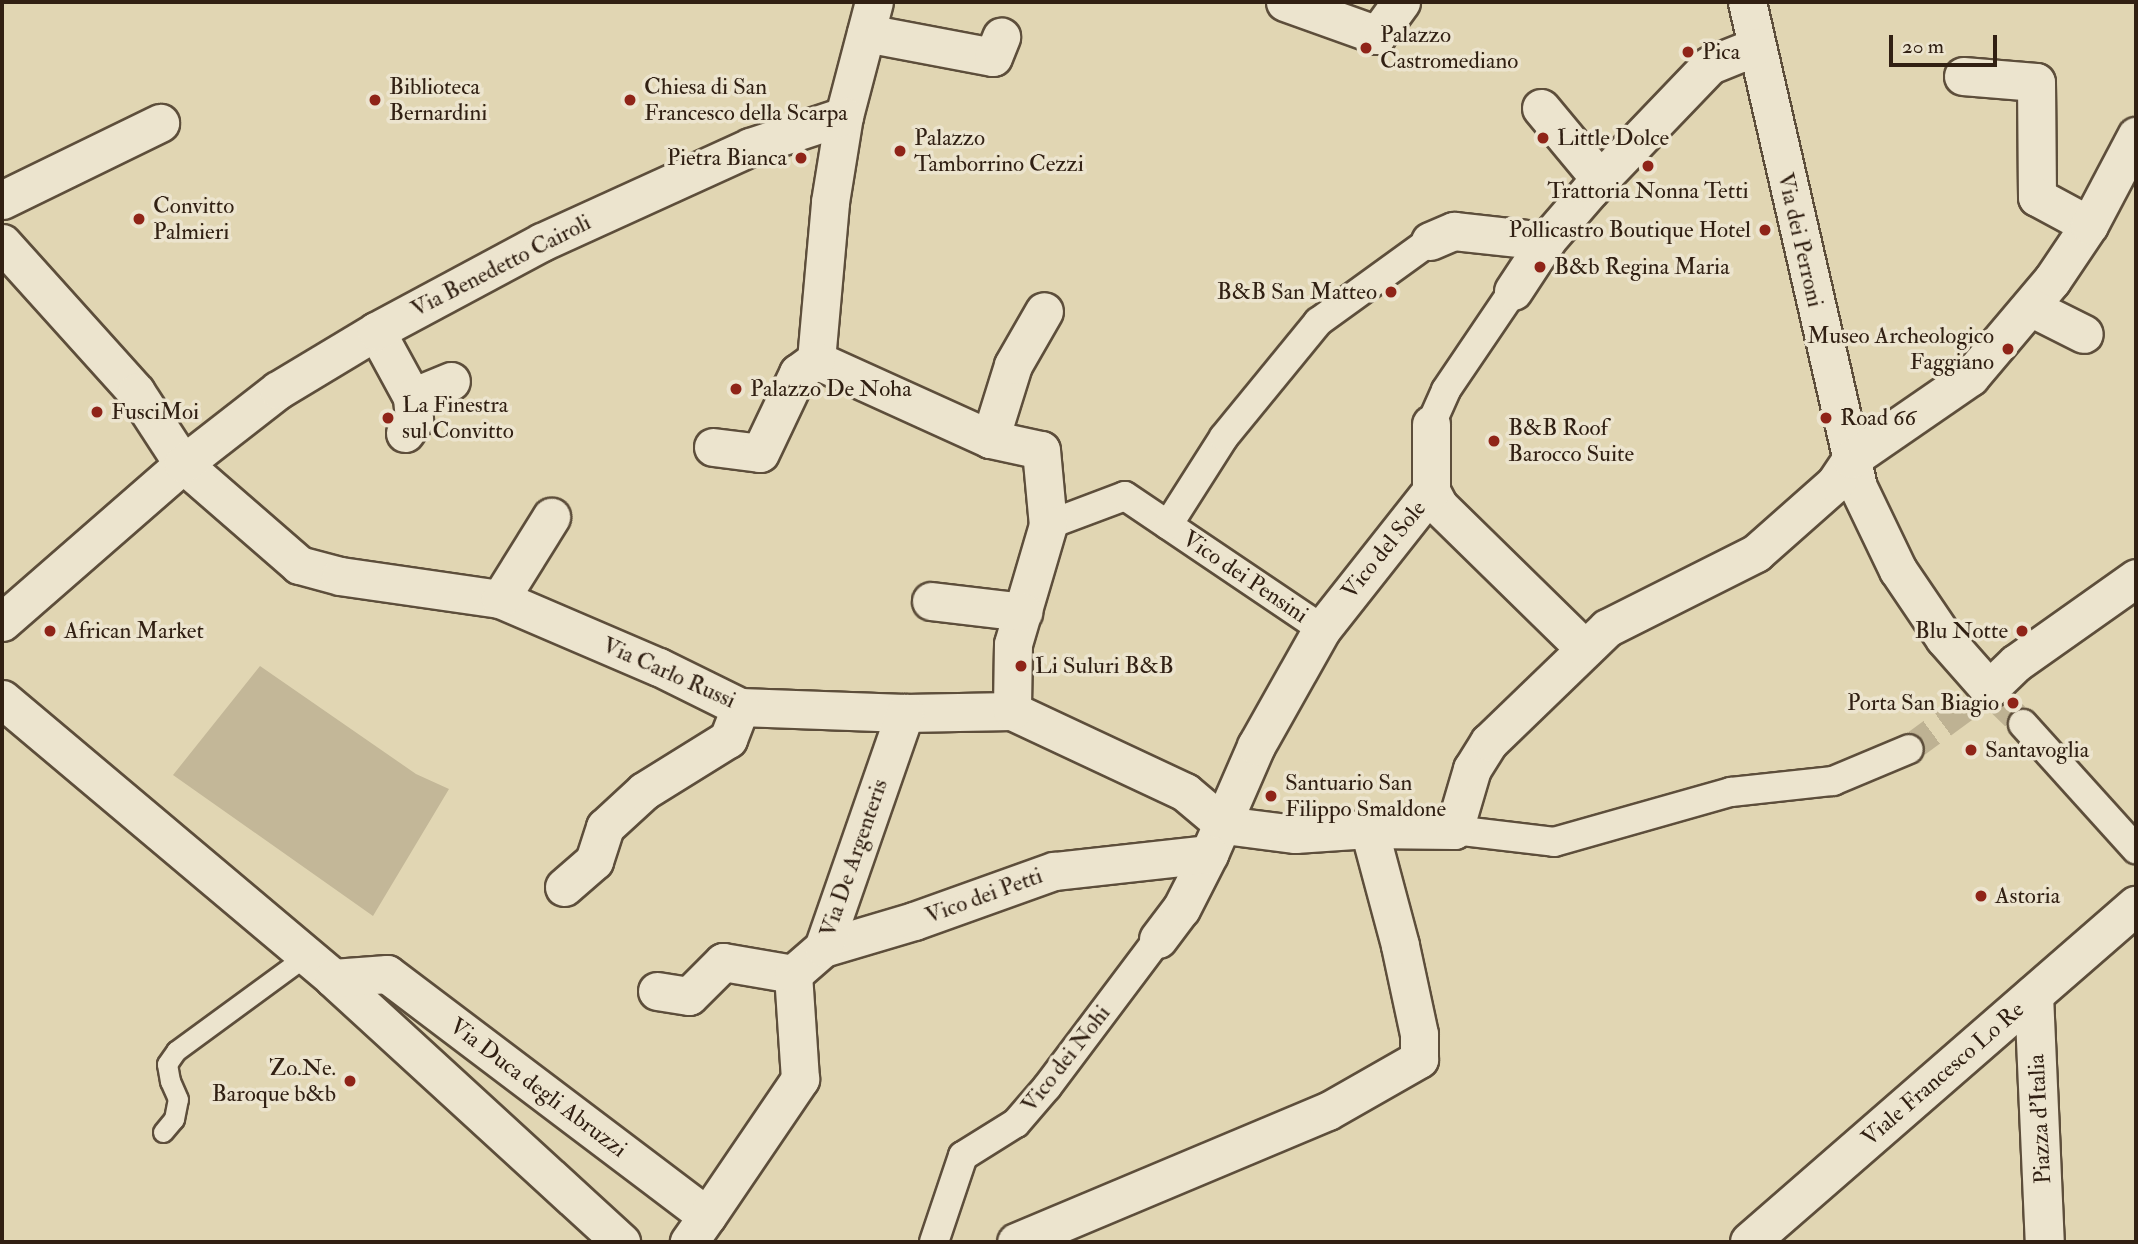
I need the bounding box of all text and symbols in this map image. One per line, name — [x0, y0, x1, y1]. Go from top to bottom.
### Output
place label: Palazzo Castromediano — [1380, 21, 1518, 75]
scale bar — [1893, 21, 2002, 65]
text: 20 m — [1902, 33, 1944, 60]
place label: Pica — [1702, 38, 1740, 66]
marker: Palazzo Castromediano — [1358, 40, 1374, 56]
marker: Pica — [1680, 44, 1696, 60]
place label: Biblioteca Bernardini — [389, 73, 487, 127]
place label: Chiesa di San Francesco della Scarpa — [644, 73, 848, 127]
marker: Biblioteca Bernardini — [367, 92, 383, 108]
marker: Chiesa di San Francesco della Scarpa — [622, 92, 638, 108]
place label: Palazzo Tamborrino Cezzi — [914, 124, 1084, 178]
place label: Little Dolce — [1557, 124, 1669, 152]
marker: Little Dolce — [1535, 130, 1551, 146]
marker: Palazzo Tamborrino Cezzi — [892, 143, 908, 159]
place label: Pietra Bianca — [667, 144, 787, 172]
marker: Pietra Bianca — [793, 150, 809, 166]
marker: Trattoria Nonna Tetti — [1640, 158, 1656, 174]
street label: Via dei Perroni — [1771, 170, 1829, 310]
place label: Trattoria Nonna Tetti — [1547, 177, 1749, 205]
place label: Convitto Palmieri — [153, 192, 234, 246]
street label: Via Benedetto Cairoli — [406, 209, 596, 323]
marker: Convitto Palmieri — [131, 211, 147, 227]
place label: Pollicastro Boutique Hotel — [1509, 216, 1751, 244]
marker: Pollicastro Boutique Hotel — [1757, 222, 1773, 238]
place label: B&b Regina Maria — [1554, 253, 1730, 281]
marker: B&b Regina Maria — [1532, 259, 1548, 275]
place label: B&B San Matteo — [1217, 278, 1377, 306]
marker: B&B San Matteo — [1383, 284, 1399, 300]
place label: Museo Archeologico Faggiano — [1807, 322, 1994, 376]
marker: Museo Archeologico Faggiano — [2000, 341, 2016, 357]
place label: Palazzo De Noha — [750, 375, 912, 403]
marker: Palazzo De Noha — [728, 381, 744, 397]
place label: La Finestra sul Convitto — [402, 391, 514, 445]
place label: FusciMoi — [111, 398, 199, 426]
marker: FusciMoi — [89, 404, 105, 420]
place label: Road 66 — [1840, 404, 1916, 432]
marker: La Finestra sul Convitto — [380, 410, 396, 426]
marker: Road 66 — [1818, 410, 1834, 426]
place label: B&B Roof Barocco Suite — [1508, 414, 1634, 468]
marker: B&B Roof Barocco Suite — [1486, 433, 1502, 449]
street label: Vico del Sole — [1336, 495, 1432, 605]
street label: Vico dei Pensini — [1177, 525, 1313, 629]
place label: African Market — [64, 617, 204, 645]
place label: Blu Notte — [1915, 617, 2008, 645]
marker: African Market — [42, 623, 58, 639]
marker: Blu Notte — [2014, 623, 2030, 639]
street label: Via Carlo Russi — [598, 631, 740, 715]
place label: Li Suluri B&B — [1035, 652, 1174, 680]
marker: Li Suluri B&B — [1013, 658, 1029, 674]
place label: Porta San Biagio — [1847, 689, 1999, 717]
marker: Porta San Biagio — [2005, 695, 2021, 711]
place label: Santavoglia — [1985, 736, 2089, 764]
marker: Santavoglia — [1963, 742, 1979, 758]
place label: Santuario San Filippo Smaldone — [1285, 769, 1446, 823]
street label: Via De Argenteris — [814, 775, 894, 941]
marker: Santuario San Filippo Smaldone — [1263, 788, 1279, 804]
street label: Vico dei Petti — [922, 862, 1046, 930]
place label: Astoria — [1995, 882, 2060, 910]
marker: Astoria — [1973, 888, 1989, 904]
street label: Viale Francesco Lo Re — [1856, 996, 2030, 1152]
street label: Vico dei Nohi — [1016, 1000, 1116, 1118]
street label: Via Duca degli Abruzzi — [444, 1012, 632, 1164]
street label: Piazza d'Italia — [2023, 1053, 2057, 1185]
place label: Zo.Ne. Baroque b&b — [212, 1054, 336, 1108]
marker: Zo.Ne. Baroque b&b — [342, 1073, 358, 1089]

